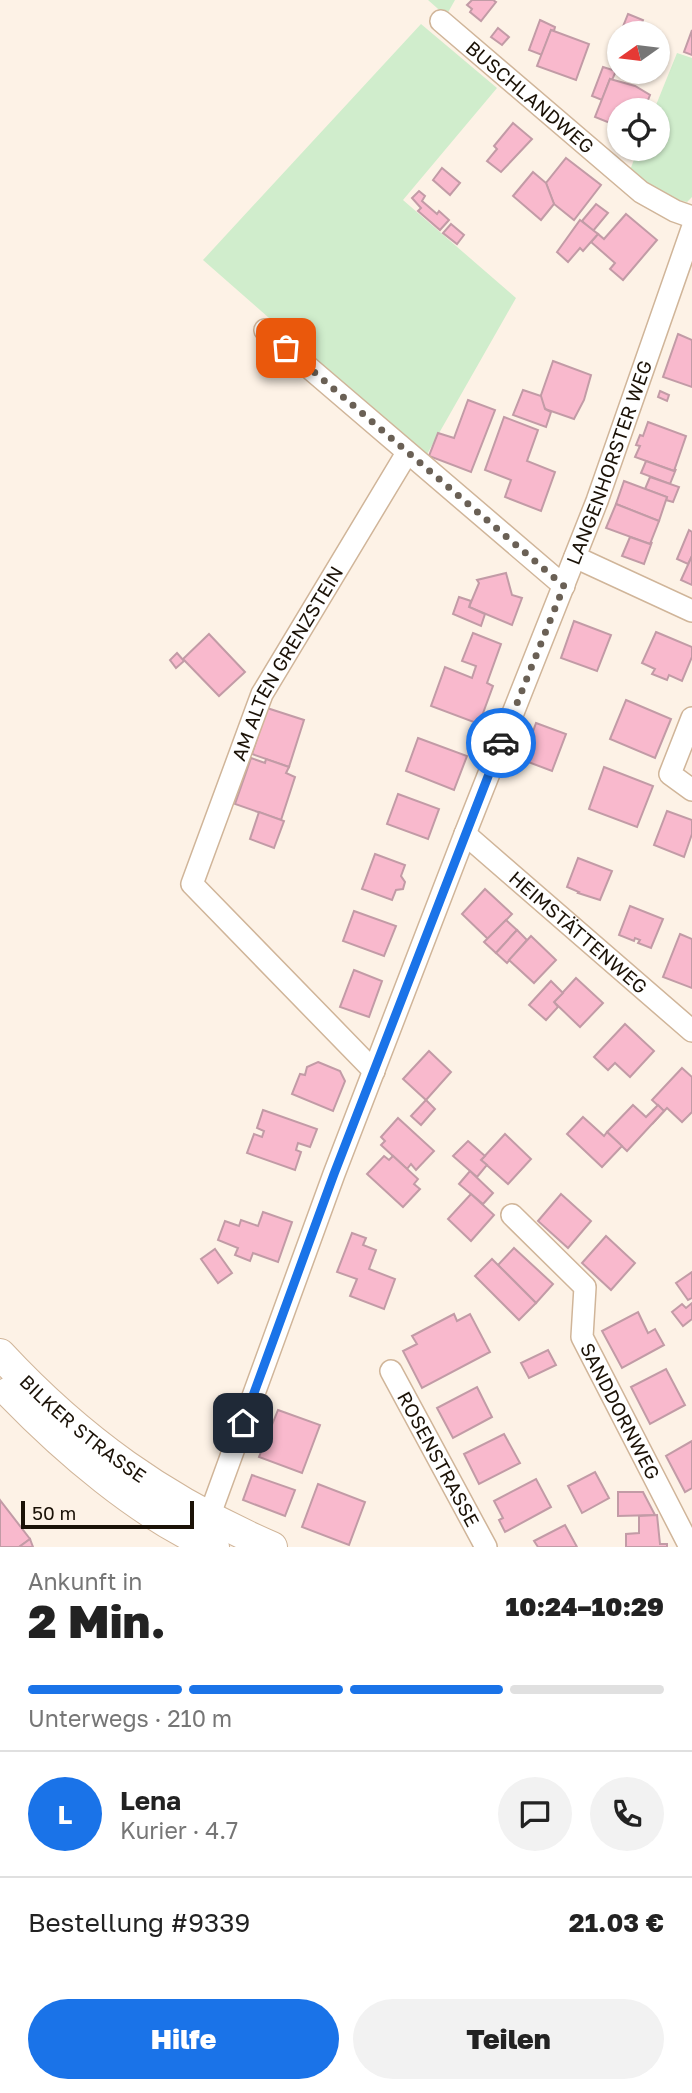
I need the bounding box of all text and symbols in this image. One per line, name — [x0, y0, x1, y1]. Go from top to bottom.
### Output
north arrow — [607, 21, 670, 84]
map controls — [607, 21, 670, 161]
street label: BUSCHLANDWEG — [462, 36, 599, 158]
button: locate — [607, 98, 670, 161]
pin — [256, 318, 316, 378]
icon: bag — [267, 329, 305, 367]
street label: LANGENHORSTER WEG — [561, 357, 656, 568]
street label: AM ALTEN GRENZSTEIN — [226, 562, 347, 764]
courier — [466, 708, 536, 778]
icon: car — [482, 724, 520, 762]
street label: HEIMSTÄTTENWEG — [505, 866, 652, 998]
street label: SANDDORNWEG — [576, 1339, 665, 1483]
street label: BILKER STRASSE — [15, 1370, 151, 1487]
street label: ROSENSTRASSE — [393, 1387, 485, 1530]
pin — [213, 1393, 273, 1453]
icon: home — [224, 1404, 262, 1442]
scale bar — [21, 1498, 194, 1530]
text: 50 m — [32, 1501, 76, 1524]
text: Ankunft in — [28, 1567, 143, 1595]
text: 10:24–10:29 — [506, 1591, 664, 1622]
text: 2 Min. — [28, 1593, 166, 1648]
text: Unterwegs · 210 m — [28, 1704, 232, 1732]
button: chat — [498, 1777, 572, 1851]
button: phone — [590, 1777, 664, 1851]
text: Lena — [120, 1785, 181, 1816]
text: L — [58, 1799, 72, 1830]
text: Kurier · 4.7 — [120, 1816, 238, 1844]
text: Bestellung #9339 — [28, 1907, 250, 1938]
text: 21.03 € — [569, 1907, 664, 1938]
button: Hilfe — [28, 1999, 339, 2079]
button: Teilen — [353, 1999, 664, 2079]

